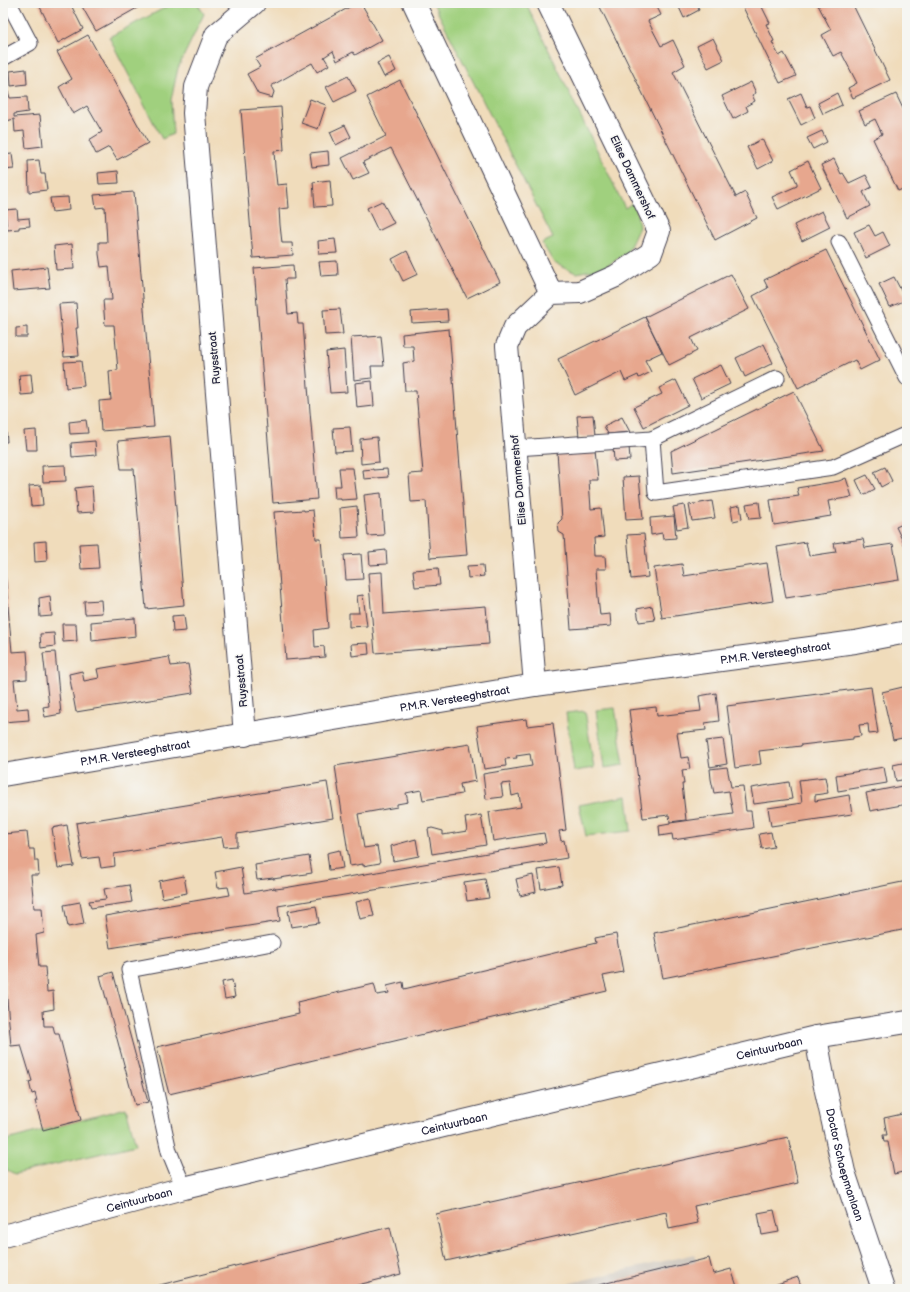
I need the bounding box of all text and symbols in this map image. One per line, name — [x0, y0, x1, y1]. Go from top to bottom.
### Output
street label: Elise Dammershof — [607, 133, 658, 222]
street label: Ruysstraat — [206, 331, 223, 385]
street label: Elise Dammershof — [508, 433, 529, 526]
street label: P.M.R. Versteeghstraat — [719, 639, 832, 667]
street label: Ruysstraat — [233, 654, 250, 708]
street label: P.M.R. Versteeghstraat — [399, 683, 511, 715]
street label: P.M.R. Versteeghstraat — [79, 737, 192, 769]
street label: Ceintuurbaan — [735, 1034, 804, 1063]
street label: Doctor Schaepmanlaan — [823, 1107, 866, 1223]
street label: Ceintuurbaan — [420, 1110, 489, 1138]
street label: Ceintuurbaan — [105, 1185, 174, 1215]

